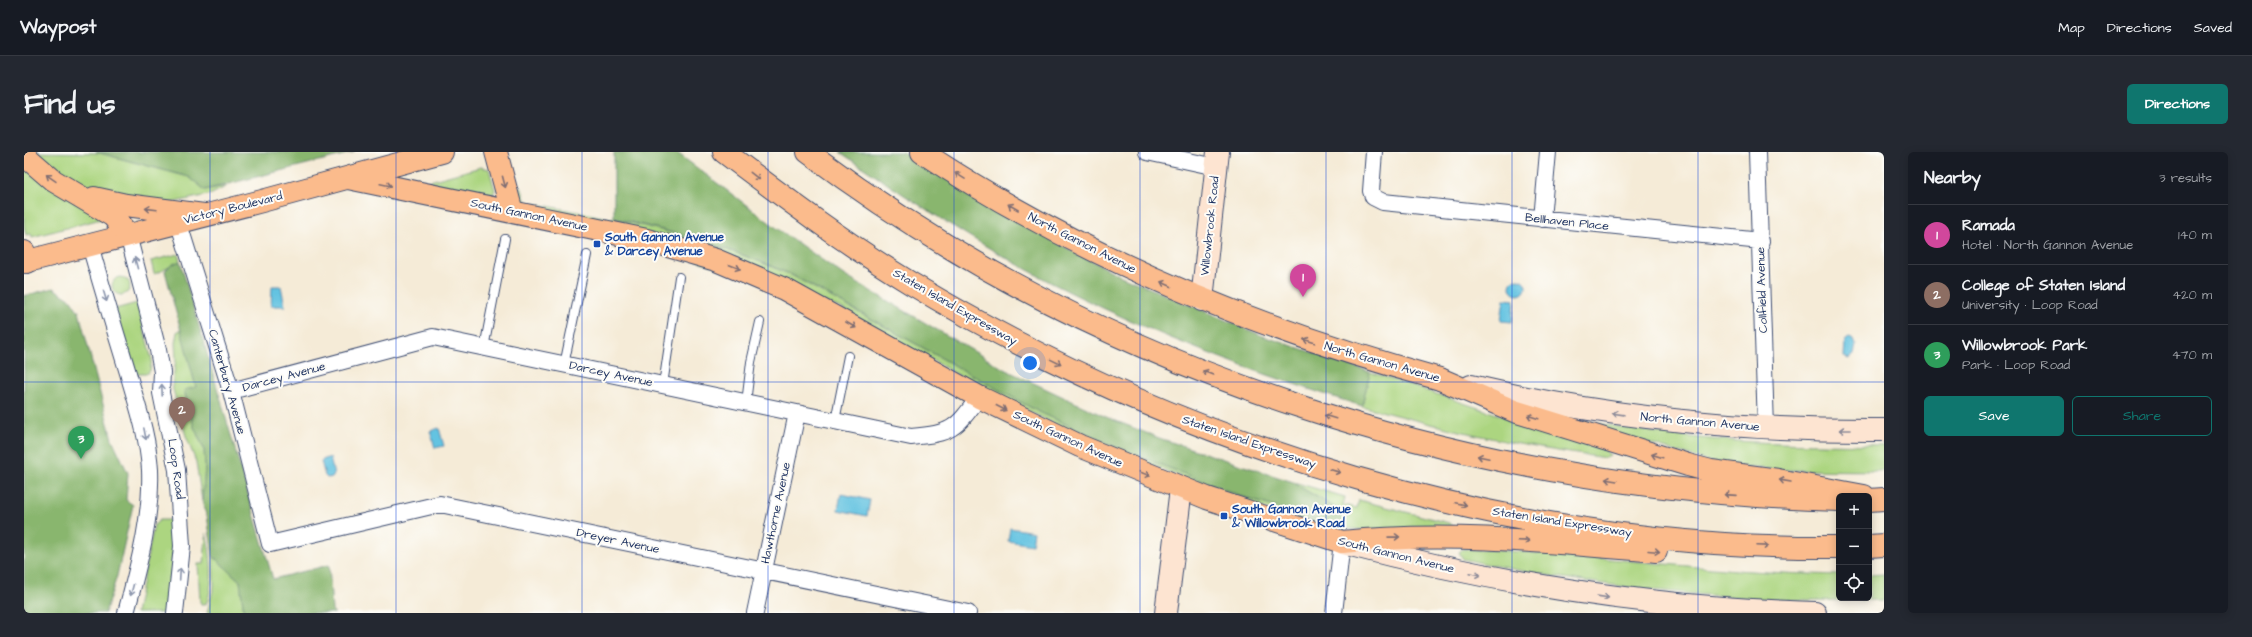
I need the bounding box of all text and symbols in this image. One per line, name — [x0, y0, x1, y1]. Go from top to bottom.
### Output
text: Waypost — [20, 14, 96, 41]
text: Map — [2058, 18, 2085, 38]
text: Directions — [2107, 18, 2172, 38]
text: Saved — [2194, 18, 2232, 38]
button: Directions — [2127, 84, 2228, 124]
text: Find us — [24, 85, 115, 124]
text: Nearby — [1924, 166, 1981, 190]
text: 3 results — [2159, 169, 2212, 187]
one-way arrow — [749, 171, 760, 180]
one-way arrow — [954, 172, 966, 180]
one-way arrow — [45, 174, 56, 182]
one-way arrow — [501, 175, 508, 188]
street label: Willowbrook Road — [1196, 175, 1224, 277]
one-way arrow — [380, 182, 393, 190]
street label: Victory Boulevard — [182, 187, 284, 229]
street label: South Gannon Avenue — [469, 194, 590, 236]
one-way arrow — [1007, 203, 1019, 211]
one-way arrow — [145, 205, 158, 212]
street label: North Gannon Avenue — [1025, 208, 1140, 278]
street label: Bellhaven Place — [1524, 209, 1610, 235]
text: Ramada — [1962, 215, 2015, 236]
text: 1 — [1936, 226, 1938, 244]
text: 140 m — [2178, 226, 2212, 244]
place label: South Gannon Avenue & Darcey Avenue — [604, 229, 725, 261]
text: Hotel · North Gannon Avenue — [1962, 236, 2133, 254]
marker: South Gannon Avenue & Darcey Avenue — [592, 239, 602, 249]
street label: Collfield Avenue — [1752, 246, 1772, 333]
one-way arrow — [131, 257, 139, 270]
one-way arrow — [728, 264, 741, 271]
street label: Staten Island Expressway — [889, 264, 1020, 351]
pin: 1 — [1290, 264, 1316, 297]
text: College of Staten Island — [1962, 275, 2125, 296]
one-way arrow — [1161, 280, 1173, 287]
text: 2 — [1933, 286, 1941, 304]
text: 420 m — [2172, 286, 2212, 304]
one-way arrow — [102, 289, 109, 302]
text: University · Loop Road — [1962, 296, 2098, 314]
one-way arrow — [845, 321, 857, 329]
street label: Canterbury Avenue — [203, 328, 250, 437]
text: Willowbrook Park — [1962, 335, 2087, 356]
one-way arrow — [1303, 336, 1315, 344]
street label: North Gannon Avenue — [1322, 337, 1442, 387]
text: 3 — [1934, 346, 1940, 364]
text: 470 m — [2172, 346, 2212, 364]
your location — [1020, 353, 1040, 373]
text: Park · Loop Road — [1962, 356, 2070, 374]
street label: Darcey Avenue — [567, 357, 655, 392]
street label: Darcey Avenue — [241, 358, 328, 397]
one-way arrow — [1050, 359, 1062, 366]
one-way arrow — [1202, 369, 1214, 377]
one-way arrow — [158, 384, 166, 397]
button: Save — [1924, 396, 2064, 436]
button: Share — [2072, 396, 2212, 436]
pin: 2 — [169, 397, 195, 430]
one-way arrow — [995, 405, 1007, 412]
street label: South Gannon Avenue — [1010, 406, 1126, 472]
street label: North Gannon Avenue — [1640, 408, 1761, 436]
one-way arrow — [1612, 410, 1625, 418]
street label: Staten Island Expressway — [1179, 411, 1319, 474]
one-way arrow — [1324, 413, 1337, 420]
one-way arrow — [1527, 413, 1540, 420]
pin: 3 — [68, 426, 94, 459]
one-way arrow — [1839, 426, 1852, 434]
one-way arrow — [142, 427, 150, 440]
street label: Loop Road — [163, 438, 189, 500]
one-way arrow — [1477, 452, 1490, 460]
one-way arrow — [1651, 452, 1664, 459]
street label: Hawthorne Avenue — [757, 460, 795, 565]
one-way arrow — [1328, 468, 1341, 475]
one-way arrow — [1138, 471, 1150, 478]
one-way arrow — [1605, 476, 1618, 484]
one-way arrow — [1778, 477, 1791, 485]
one-way arrow — [1724, 491, 1737, 498]
map controls — [1836, 493, 1872, 601]
button: + — [1836, 493, 1872, 529]
one-way arrow — [1454, 500, 1467, 508]
place label: South Gannon Avenue & Willowbrook Road — [1231, 501, 1352, 532]
street label: Staten Island Expressway — [1491, 503, 1633, 542]
marker: South Gannon Avenue & Willowbrook Road — [1219, 511, 1229, 521]
street label: Dreyer Avenue — [575, 524, 662, 559]
button: − — [1836, 529, 1872, 565]
street label: South Gannon Avenue — [1336, 532, 1456, 578]
one-way arrow — [1387, 533, 1400, 541]
one-way arrow — [1517, 537, 1530, 544]
one-way arrow — [1756, 542, 1769, 549]
one-way arrow — [1647, 547, 1660, 555]
button: locate — [1836, 565, 1872, 601]
one-way arrow — [176, 568, 184, 581]
one-way arrow — [1468, 571, 1481, 579]
one-way arrow — [128, 583, 135, 596]
one-way arrow — [1596, 593, 1609, 600]

